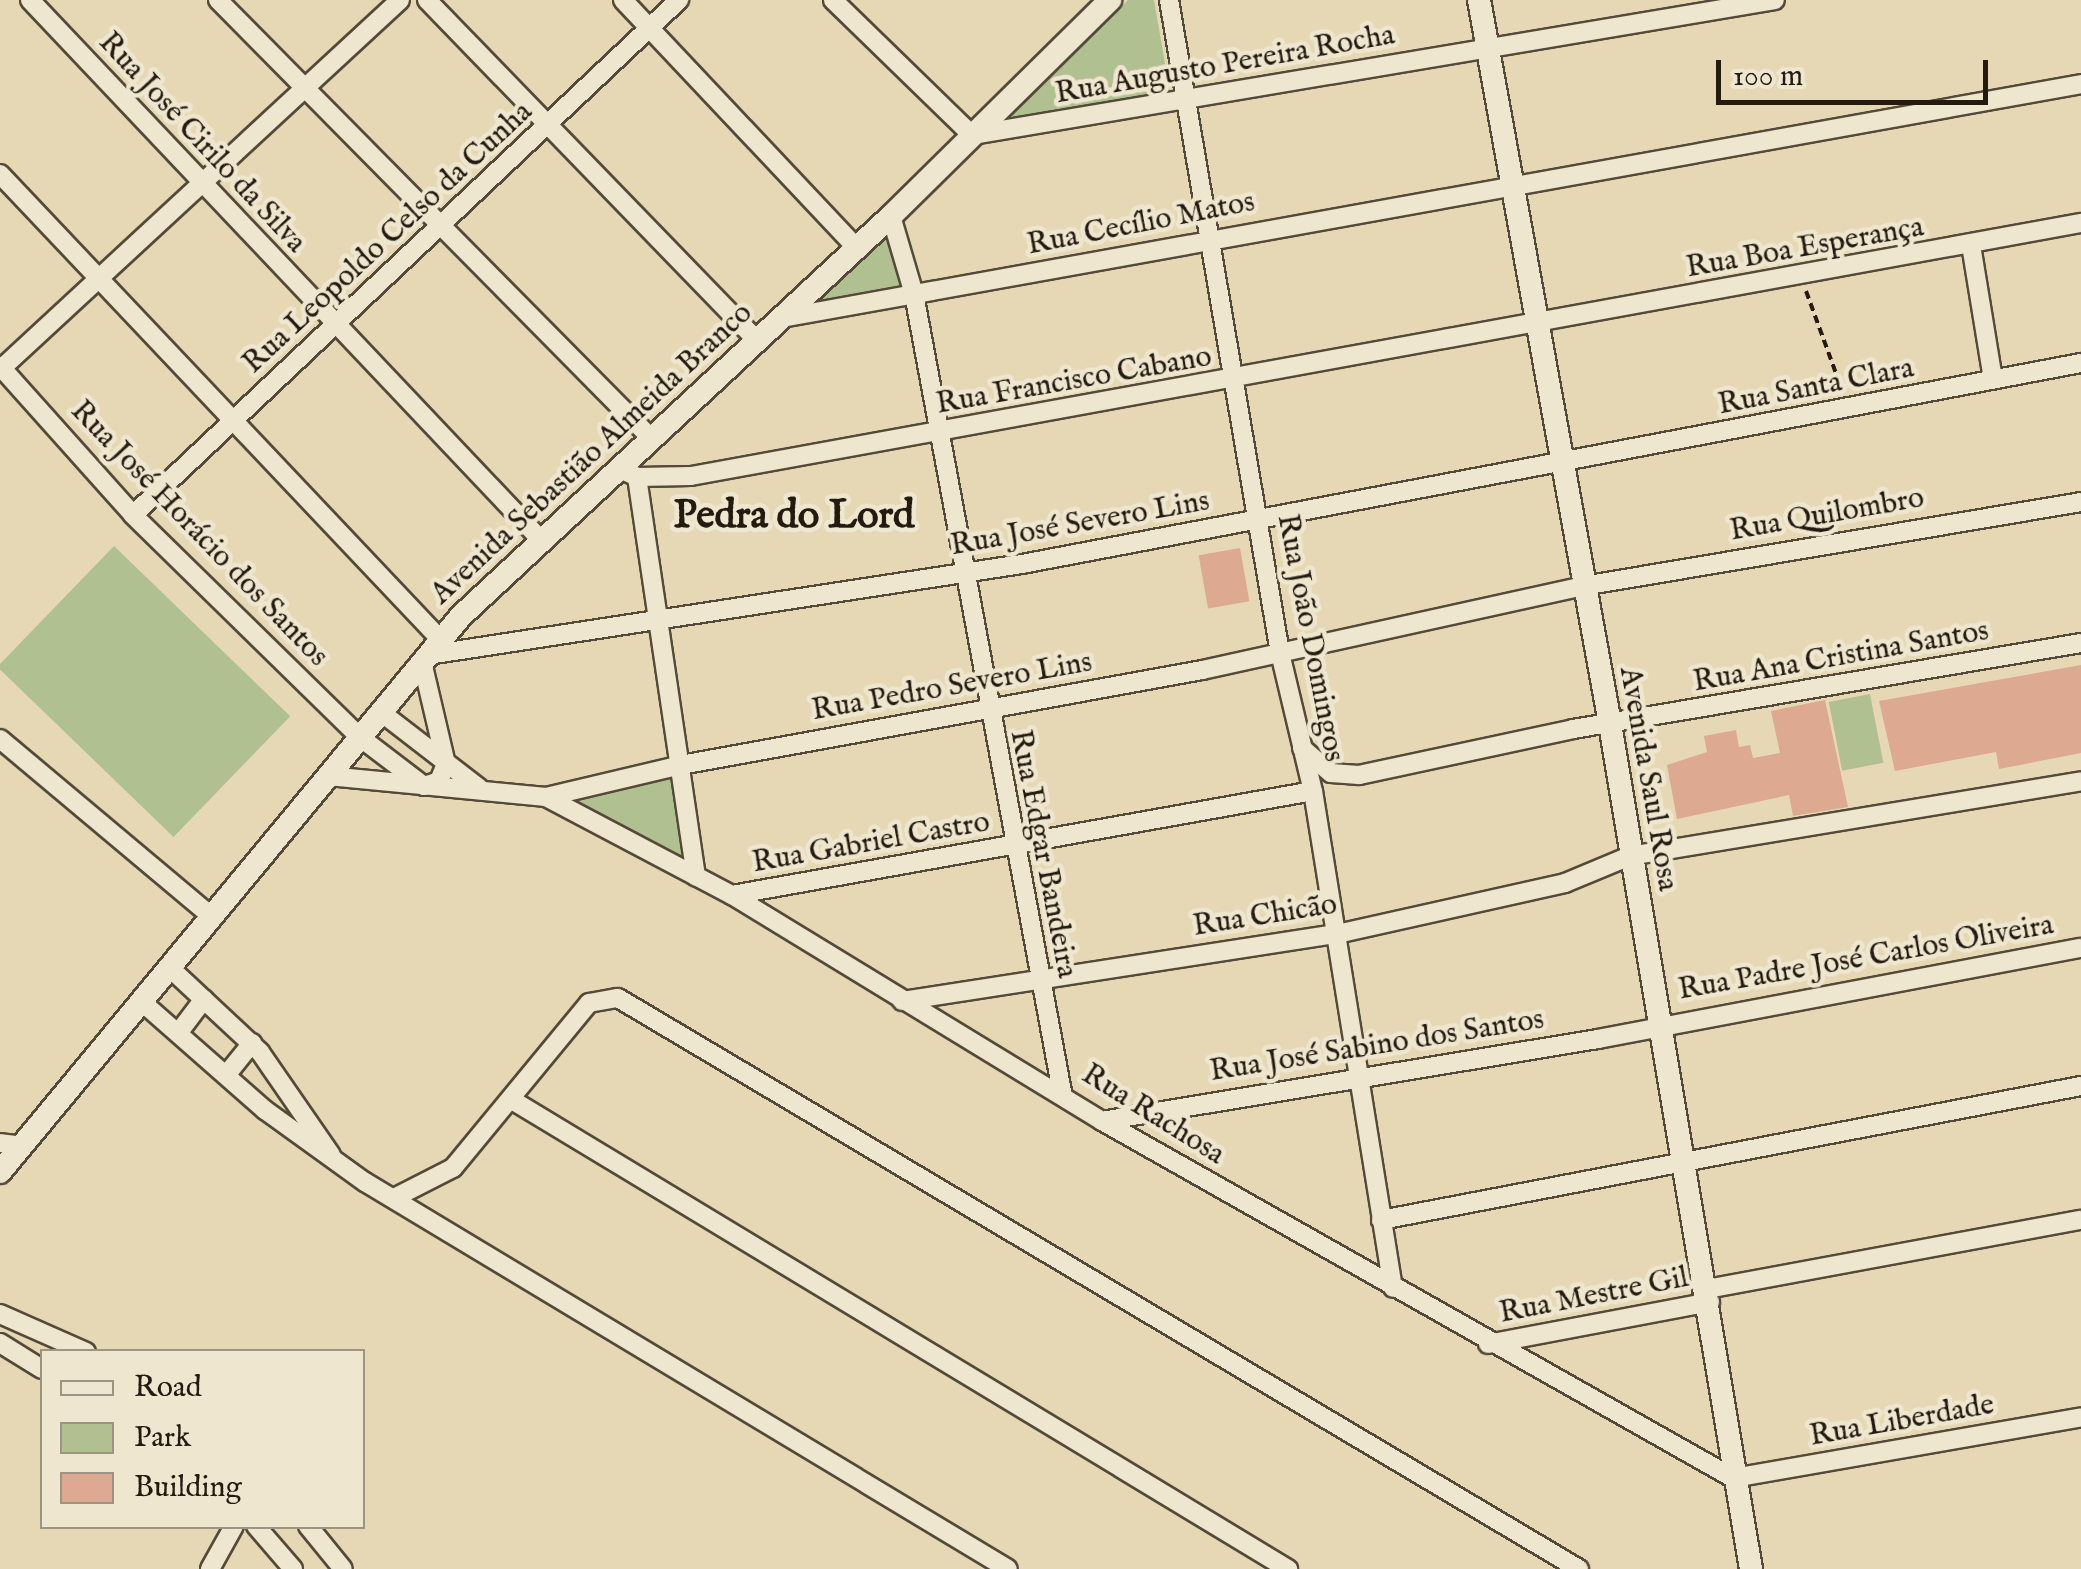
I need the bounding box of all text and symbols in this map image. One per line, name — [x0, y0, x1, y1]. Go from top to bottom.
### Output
street label: Rua Augusto Pereira Rocha — [1053, 17, 1397, 113]
street label: Rua José Cirilo da Silva — [91, 25, 313, 261]
scale bar — [1721, 40, 1994, 102]
text: 100 m — [1733, 58, 1803, 96]
street label: Rua Leopoldo Celso da Cunha — [236, 94, 540, 382]
street label: Rua Cecílio Matos — [1024, 184, 1258, 264]
street label: Rua Boa Esperança — [1683, 209, 1927, 287]
street label: Avenida Sebastião Almeida Branco — [424, 295, 760, 613]
street label: Rua Francisco Cabano — [934, 339, 1214, 423]
street label: Rua Santa Clara — [1715, 350, 1917, 424]
street label: Rua José Horácio dos Santos — [63, 394, 335, 674]
street label: Rua Quilombro — [1727, 480, 1927, 550]
street label: Rua José Severo Lins — [948, 484, 1212, 564]
district label: Pedra do Lord — [674, 493, 914, 541]
street label: Rua João Domingos — [1268, 511, 1352, 765]
street label: Rua Ana Cristina Santos — [1690, 613, 1992, 701]
street label: Rua Pedro Severo Lins — [809, 645, 1095, 729]
street label: Avenida Saul Rosa — [1611, 664, 1685, 894]
street label: Rua Edgar Bandeira — [1001, 727, 1085, 981]
street label: Rua Gabriel Castro — [750, 804, 992, 882]
street label: Rua Chicão — [1191, 887, 1339, 945]
street label: Rua Padre José Carlos Oliveira — [1676, 907, 2056, 1009]
street label: Rua José Sabino dos Santos — [1207, 1002, 1547, 1090]
street label: Rua Rachosa — [1075, 1057, 1231, 1173]
street label: Rua Mestre Gil — [1496, 1260, 1692, 1332]
legend — [40, 1349, 365, 1529]
text: Road — [134, 1369, 202, 1407]
street label: Rua Liberdade — [1807, 1387, 1997, 1455]
text: Park — [134, 1419, 191, 1457]
text: Building — [134, 1469, 242, 1507]

